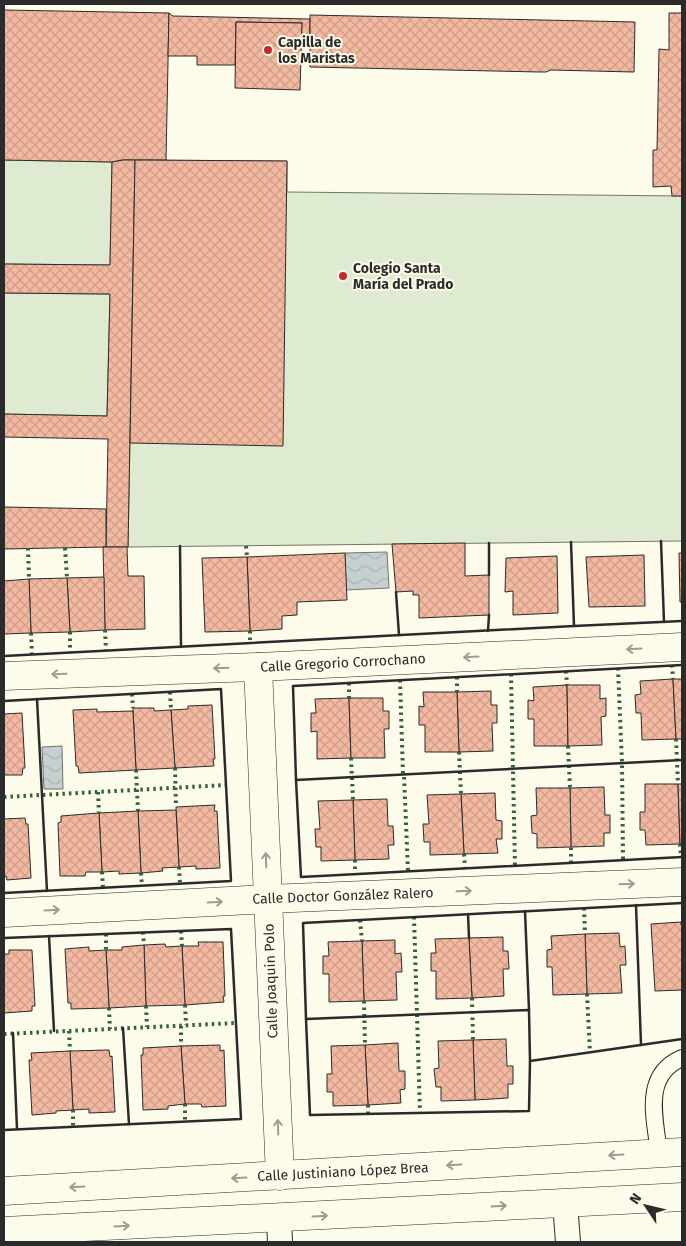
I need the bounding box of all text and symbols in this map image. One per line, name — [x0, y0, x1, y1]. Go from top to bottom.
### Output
place label: Capilla de los Maristas — [278, 34, 355, 67]
marker: Capilla de los Maristas — [262, 44, 274, 56]
place label: Colegio Santa María del Prado — [353, 260, 453, 293]
marker: Colegio Santa María del Prado — [337, 270, 349, 282]
one-way arrow — [626, 645, 642, 654]
street label: Calle Gregorio Corrochano — [260, 650, 426, 676]
one-way arrow — [463, 652, 479, 661]
one-way arrow — [214, 663, 230, 673]
one-way arrow — [51, 669, 68, 679]
one-way arrow — [262, 852, 271, 868]
one-way arrow — [619, 880, 635, 889]
street label: Calle Doctor González Ralero — [252, 884, 434, 908]
one-way arrow — [456, 886, 472, 896]
one-way arrow — [206, 897, 222, 906]
one-way arrow — [44, 906, 60, 915]
street label: Calle Joaquin Polo — [260, 923, 282, 1039]
one-way arrow — [273, 1119, 282, 1135]
one-way arrow — [608, 1151, 624, 1160]
street label: Calle Justiniano López Brea — [257, 1159, 429, 1185]
one-way arrow — [446, 1161, 462, 1170]
one-way arrow — [232, 1173, 248, 1182]
north arrow — [621, 1181, 671, 1231]
one-way arrow — [69, 1182, 86, 1192]
text: N — [626, 1190, 645, 1208]
one-way arrow — [491, 1202, 507, 1211]
one-way arrow — [311, 1211, 327, 1220]
one-way arrow — [114, 1221, 130, 1230]

